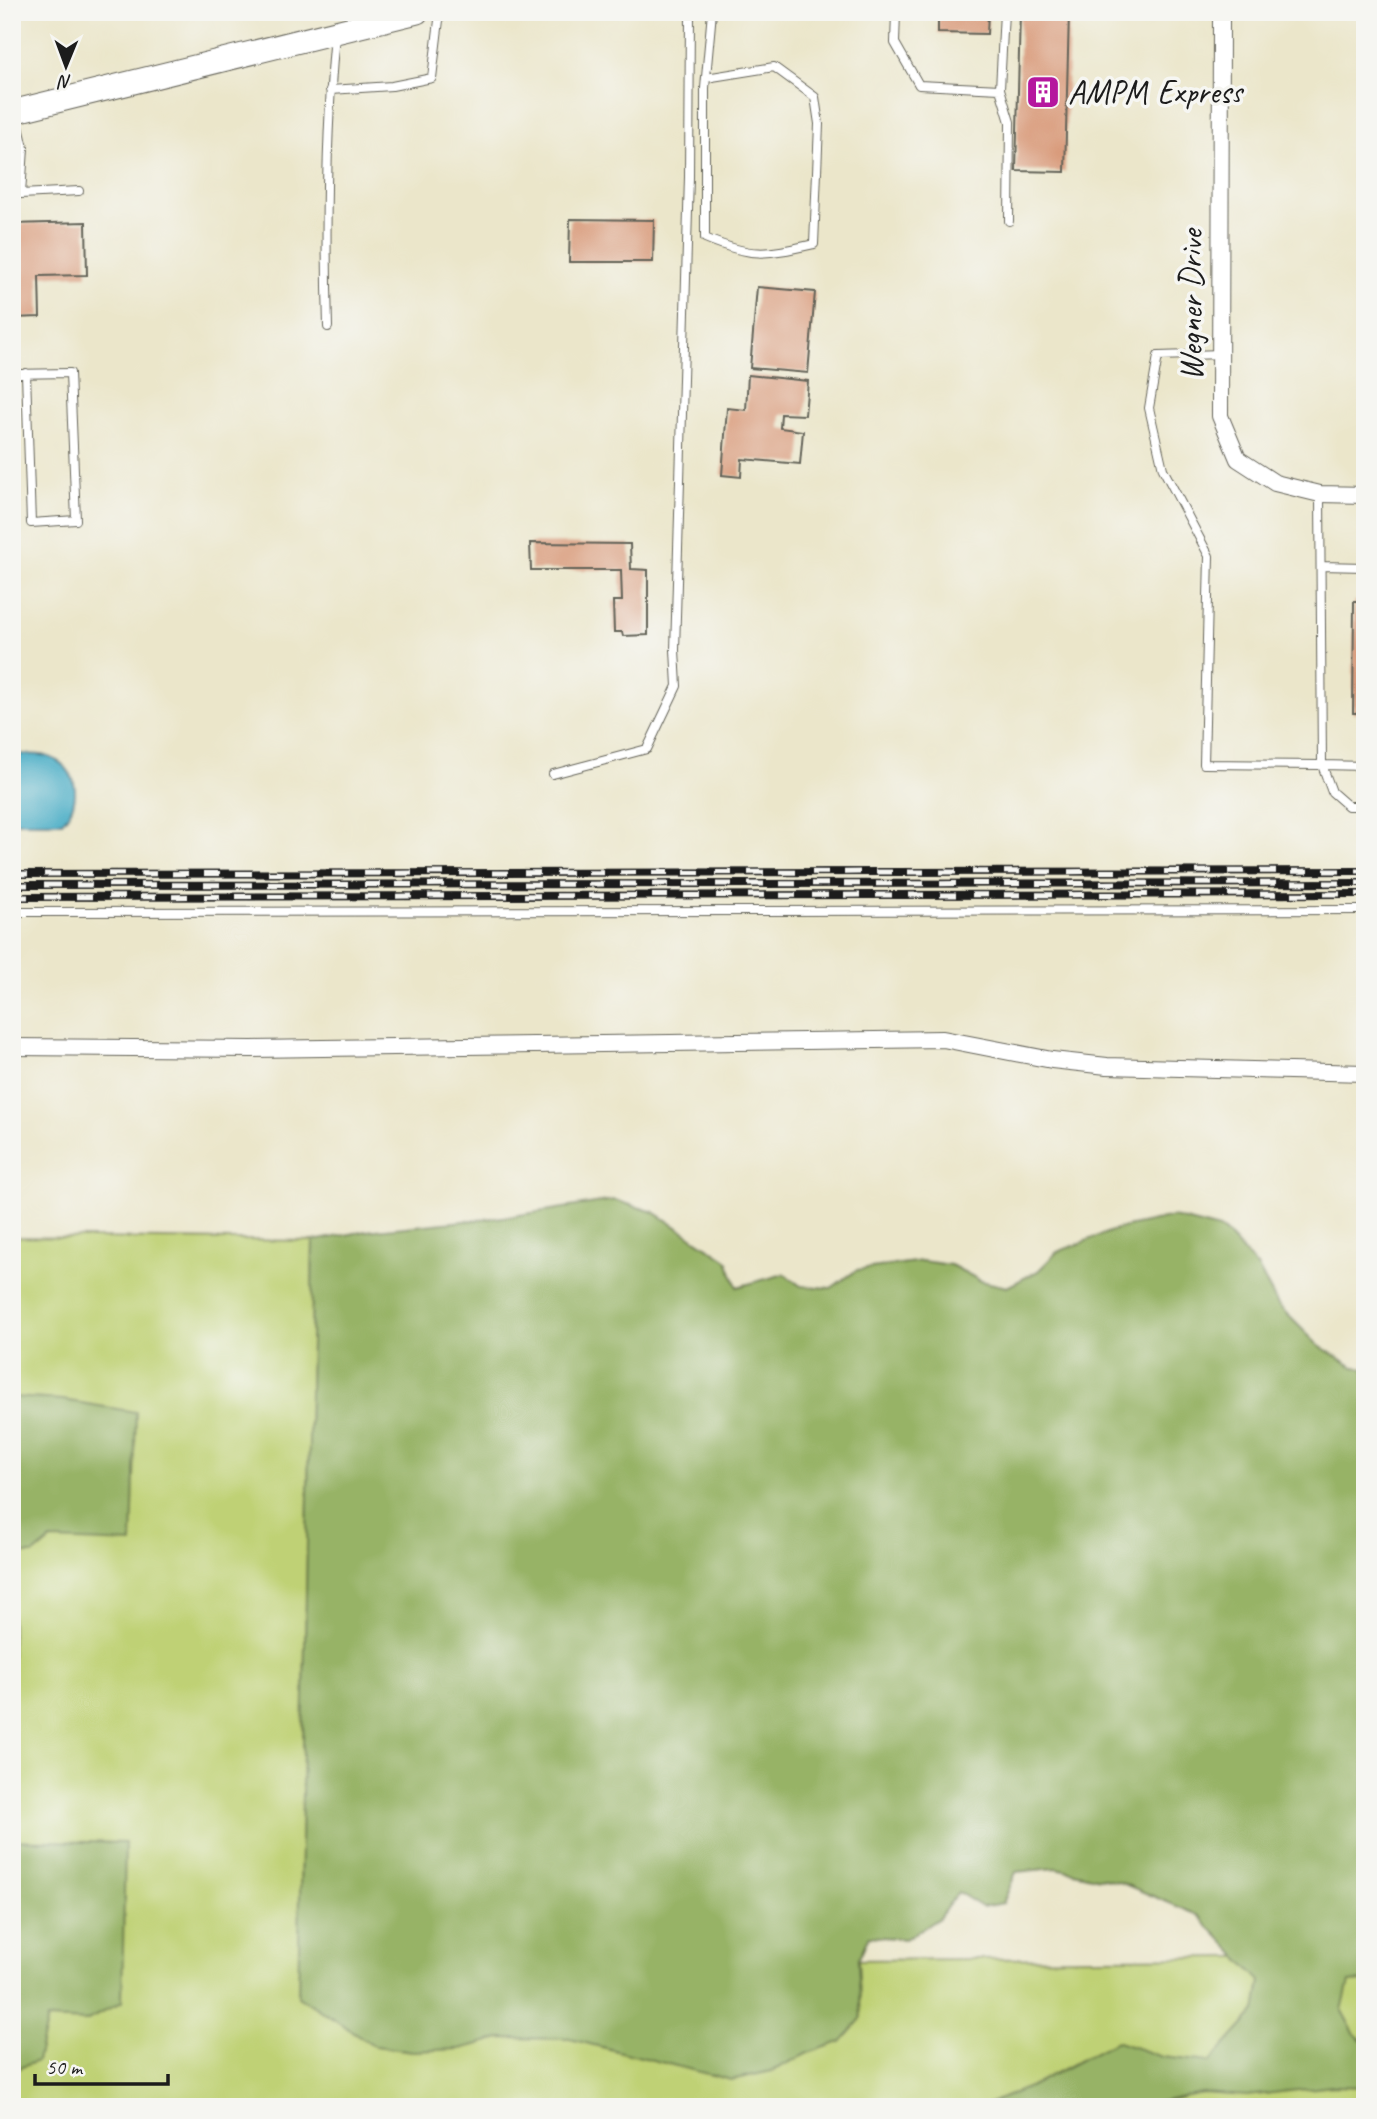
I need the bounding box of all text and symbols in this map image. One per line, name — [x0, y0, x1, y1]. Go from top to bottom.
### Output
north arrow — [32, 32, 102, 102]
text: N — [56, 70, 72, 94]
place label: AMPM Express — [1068, 71, 1245, 113]
building icon: AMPM Express — [1024, 73, 1062, 111]
street label: Wegner Drive — [1170, 227, 1212, 381]
scale bar — [35, 2042, 168, 2086]
text: 50 m — [46, 2054, 84, 2080]

